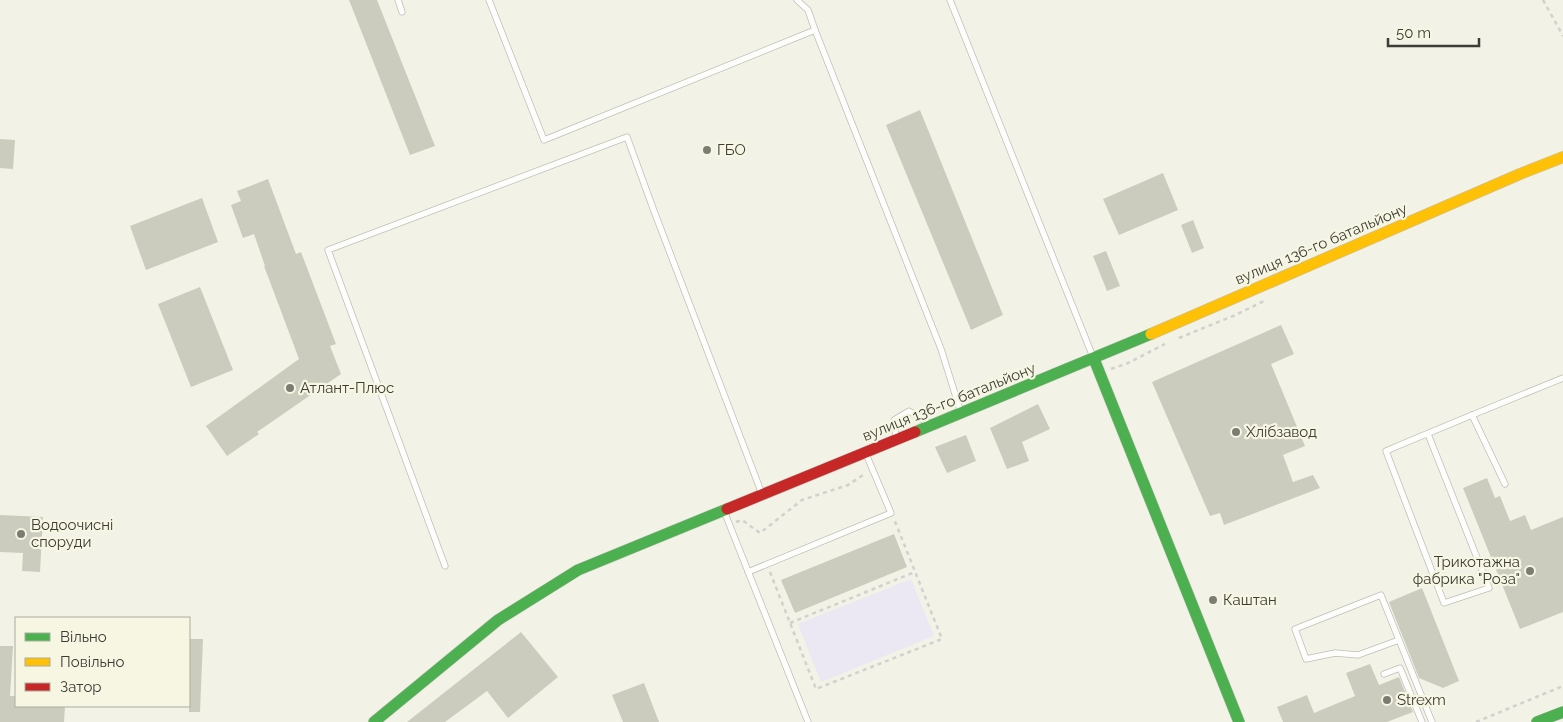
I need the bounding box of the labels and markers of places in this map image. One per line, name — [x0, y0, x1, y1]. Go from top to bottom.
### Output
place label: ГБО — [717, 141, 746, 159]
marker: ГБО — [701, 144, 713, 156]
place label: Атлант-Плюс — [300, 379, 394, 397]
marker: Атлант-Плюс — [284, 382, 296, 394]
place label: Хлібзавод — [1246, 423, 1317, 441]
marker: Хлібзавод — [1230, 426, 1242, 438]
place label: Водоочисні споруди — [31, 516, 113, 551]
marker: Водоочисні споруди — [15, 528, 27, 540]
place label: Трикотажна фабрика "Роза" — [1413, 553, 1520, 588]
marker: Трикотажна фабрика "Роза" — [1524, 565, 1536, 577]
place label: Каштан — [1223, 591, 1277, 609]
marker: Каштан — [1207, 594, 1219, 606]
place label: Strexm — [1397, 691, 1446, 709]
marker: Strexm — [1381, 694, 1393, 706]

